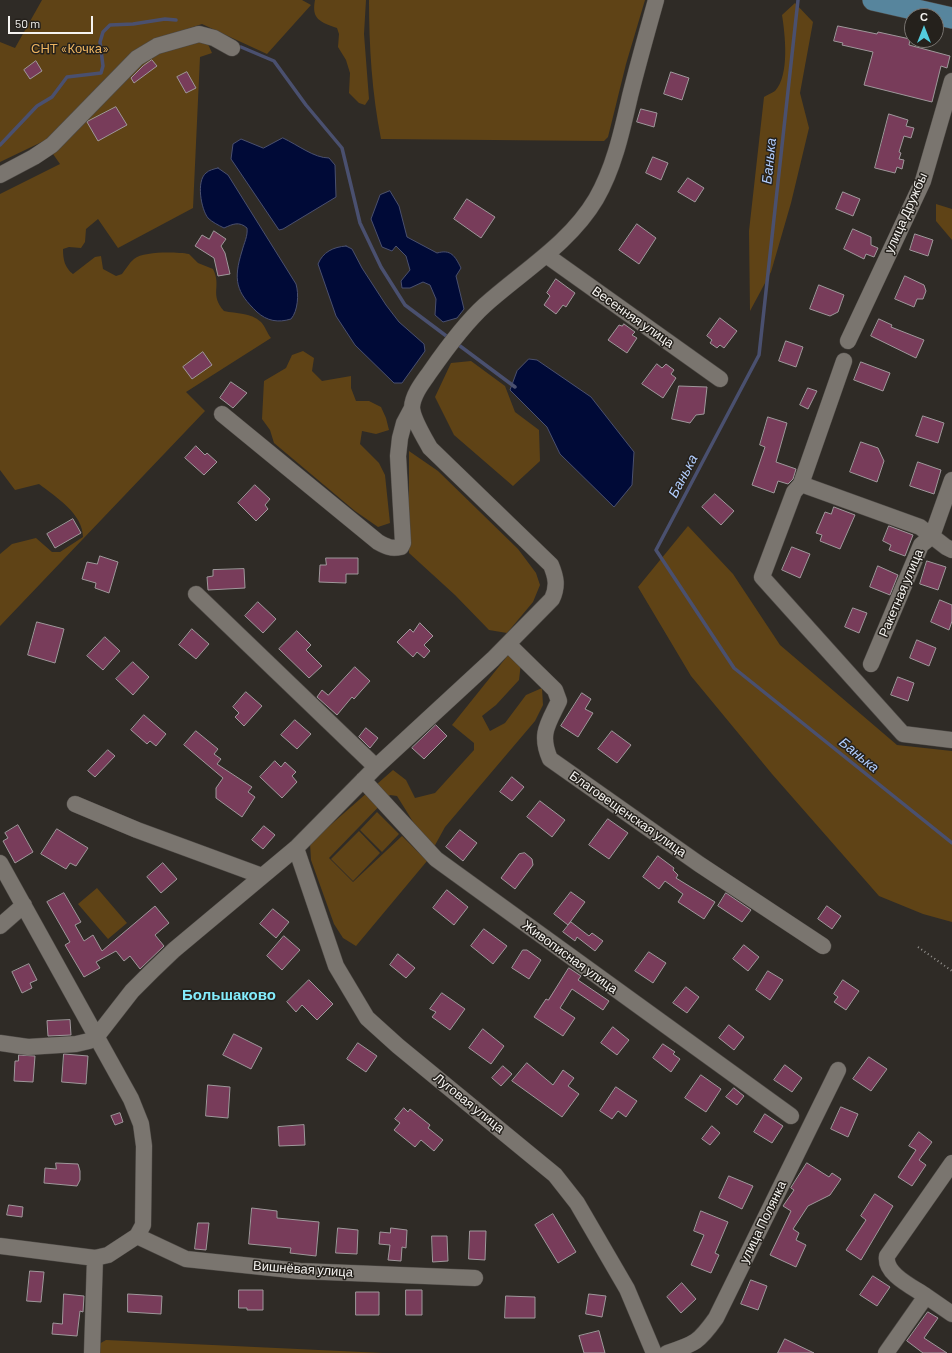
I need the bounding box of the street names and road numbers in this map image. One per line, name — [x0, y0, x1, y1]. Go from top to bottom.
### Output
street label: улица Дружбы — [881, 170, 931, 256]
street label: Весенняя улица — [589, 283, 677, 351]
street label: Ракетная улица — [875, 547, 927, 639]
street label: Благовещенская улица — [567, 768, 689, 860]
street label: Живописная улица — [519, 917, 621, 997]
street label: Луговая улица — [431, 1070, 507, 1136]
street label: улица Полянка — [736, 1178, 790, 1266]
street label: Вишнёвая улица — [253, 1258, 353, 1280]

